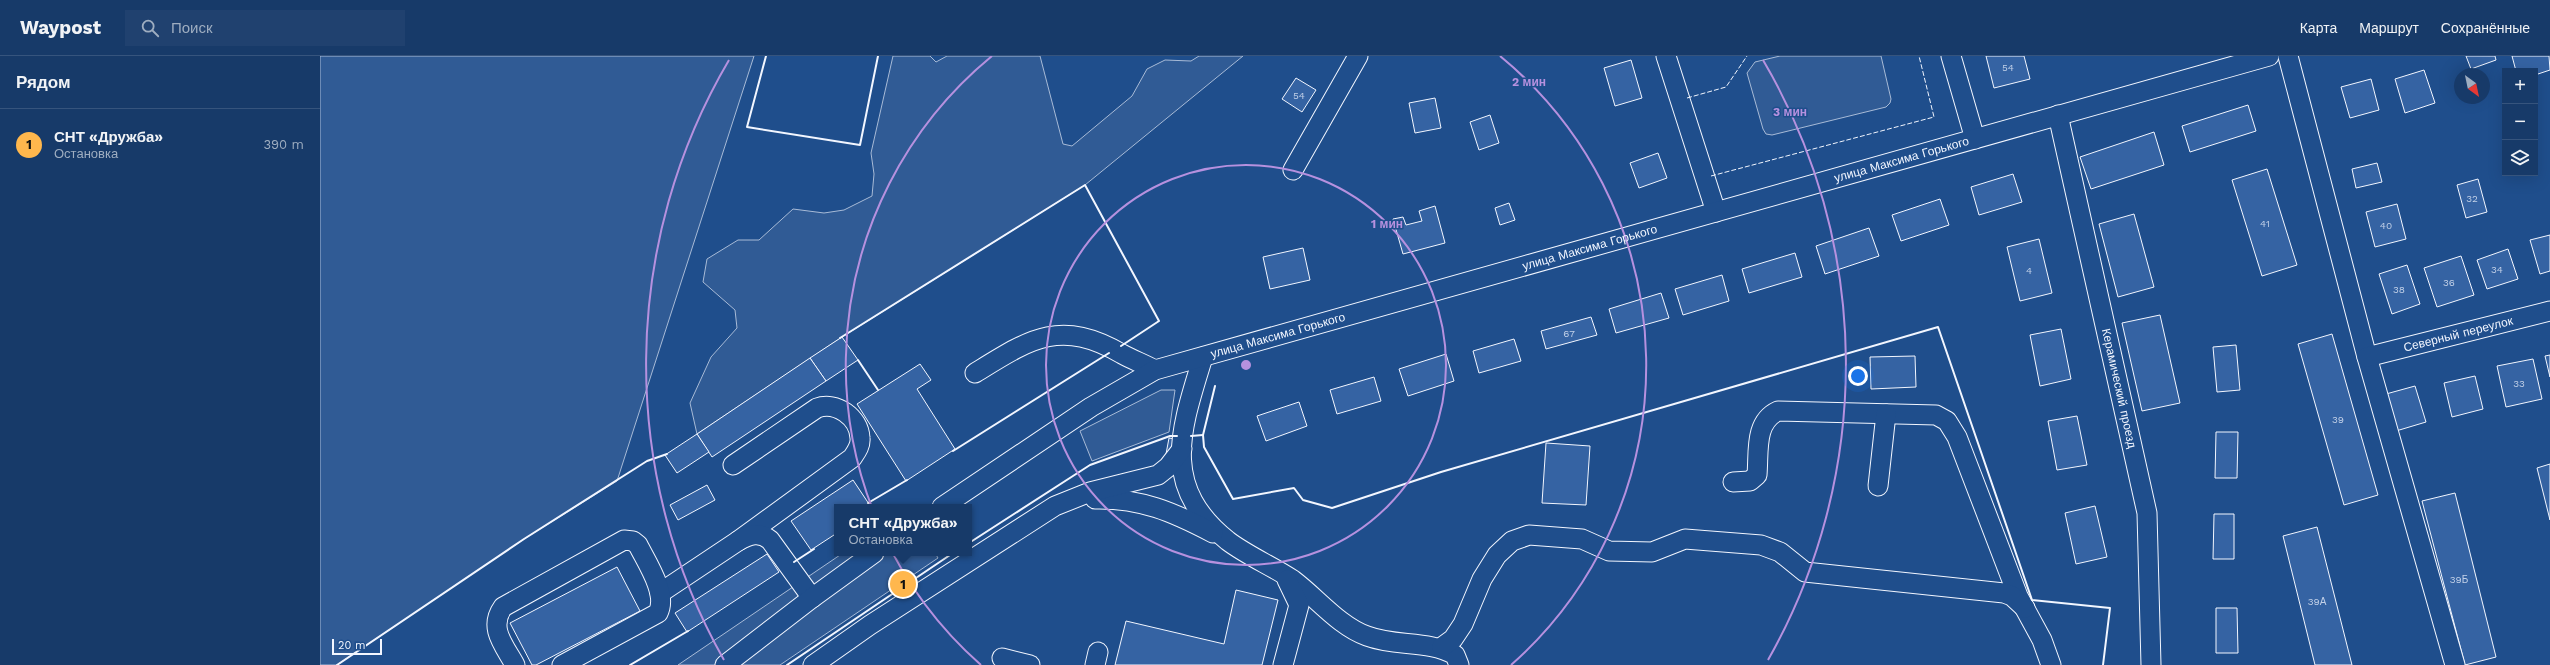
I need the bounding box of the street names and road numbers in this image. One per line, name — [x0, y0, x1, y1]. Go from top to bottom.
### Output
street label: улица Максима Горького — [1833, 134, 1971, 185]
street label: улица Максима Горького — [1521, 222, 1659, 273]
street label: улица Максима Горького — [1209, 310, 1347, 361]
street label: Северный переулок — [2402, 313, 2515, 355]
street label: Керамический проезд — [2099, 327, 2139, 449]

